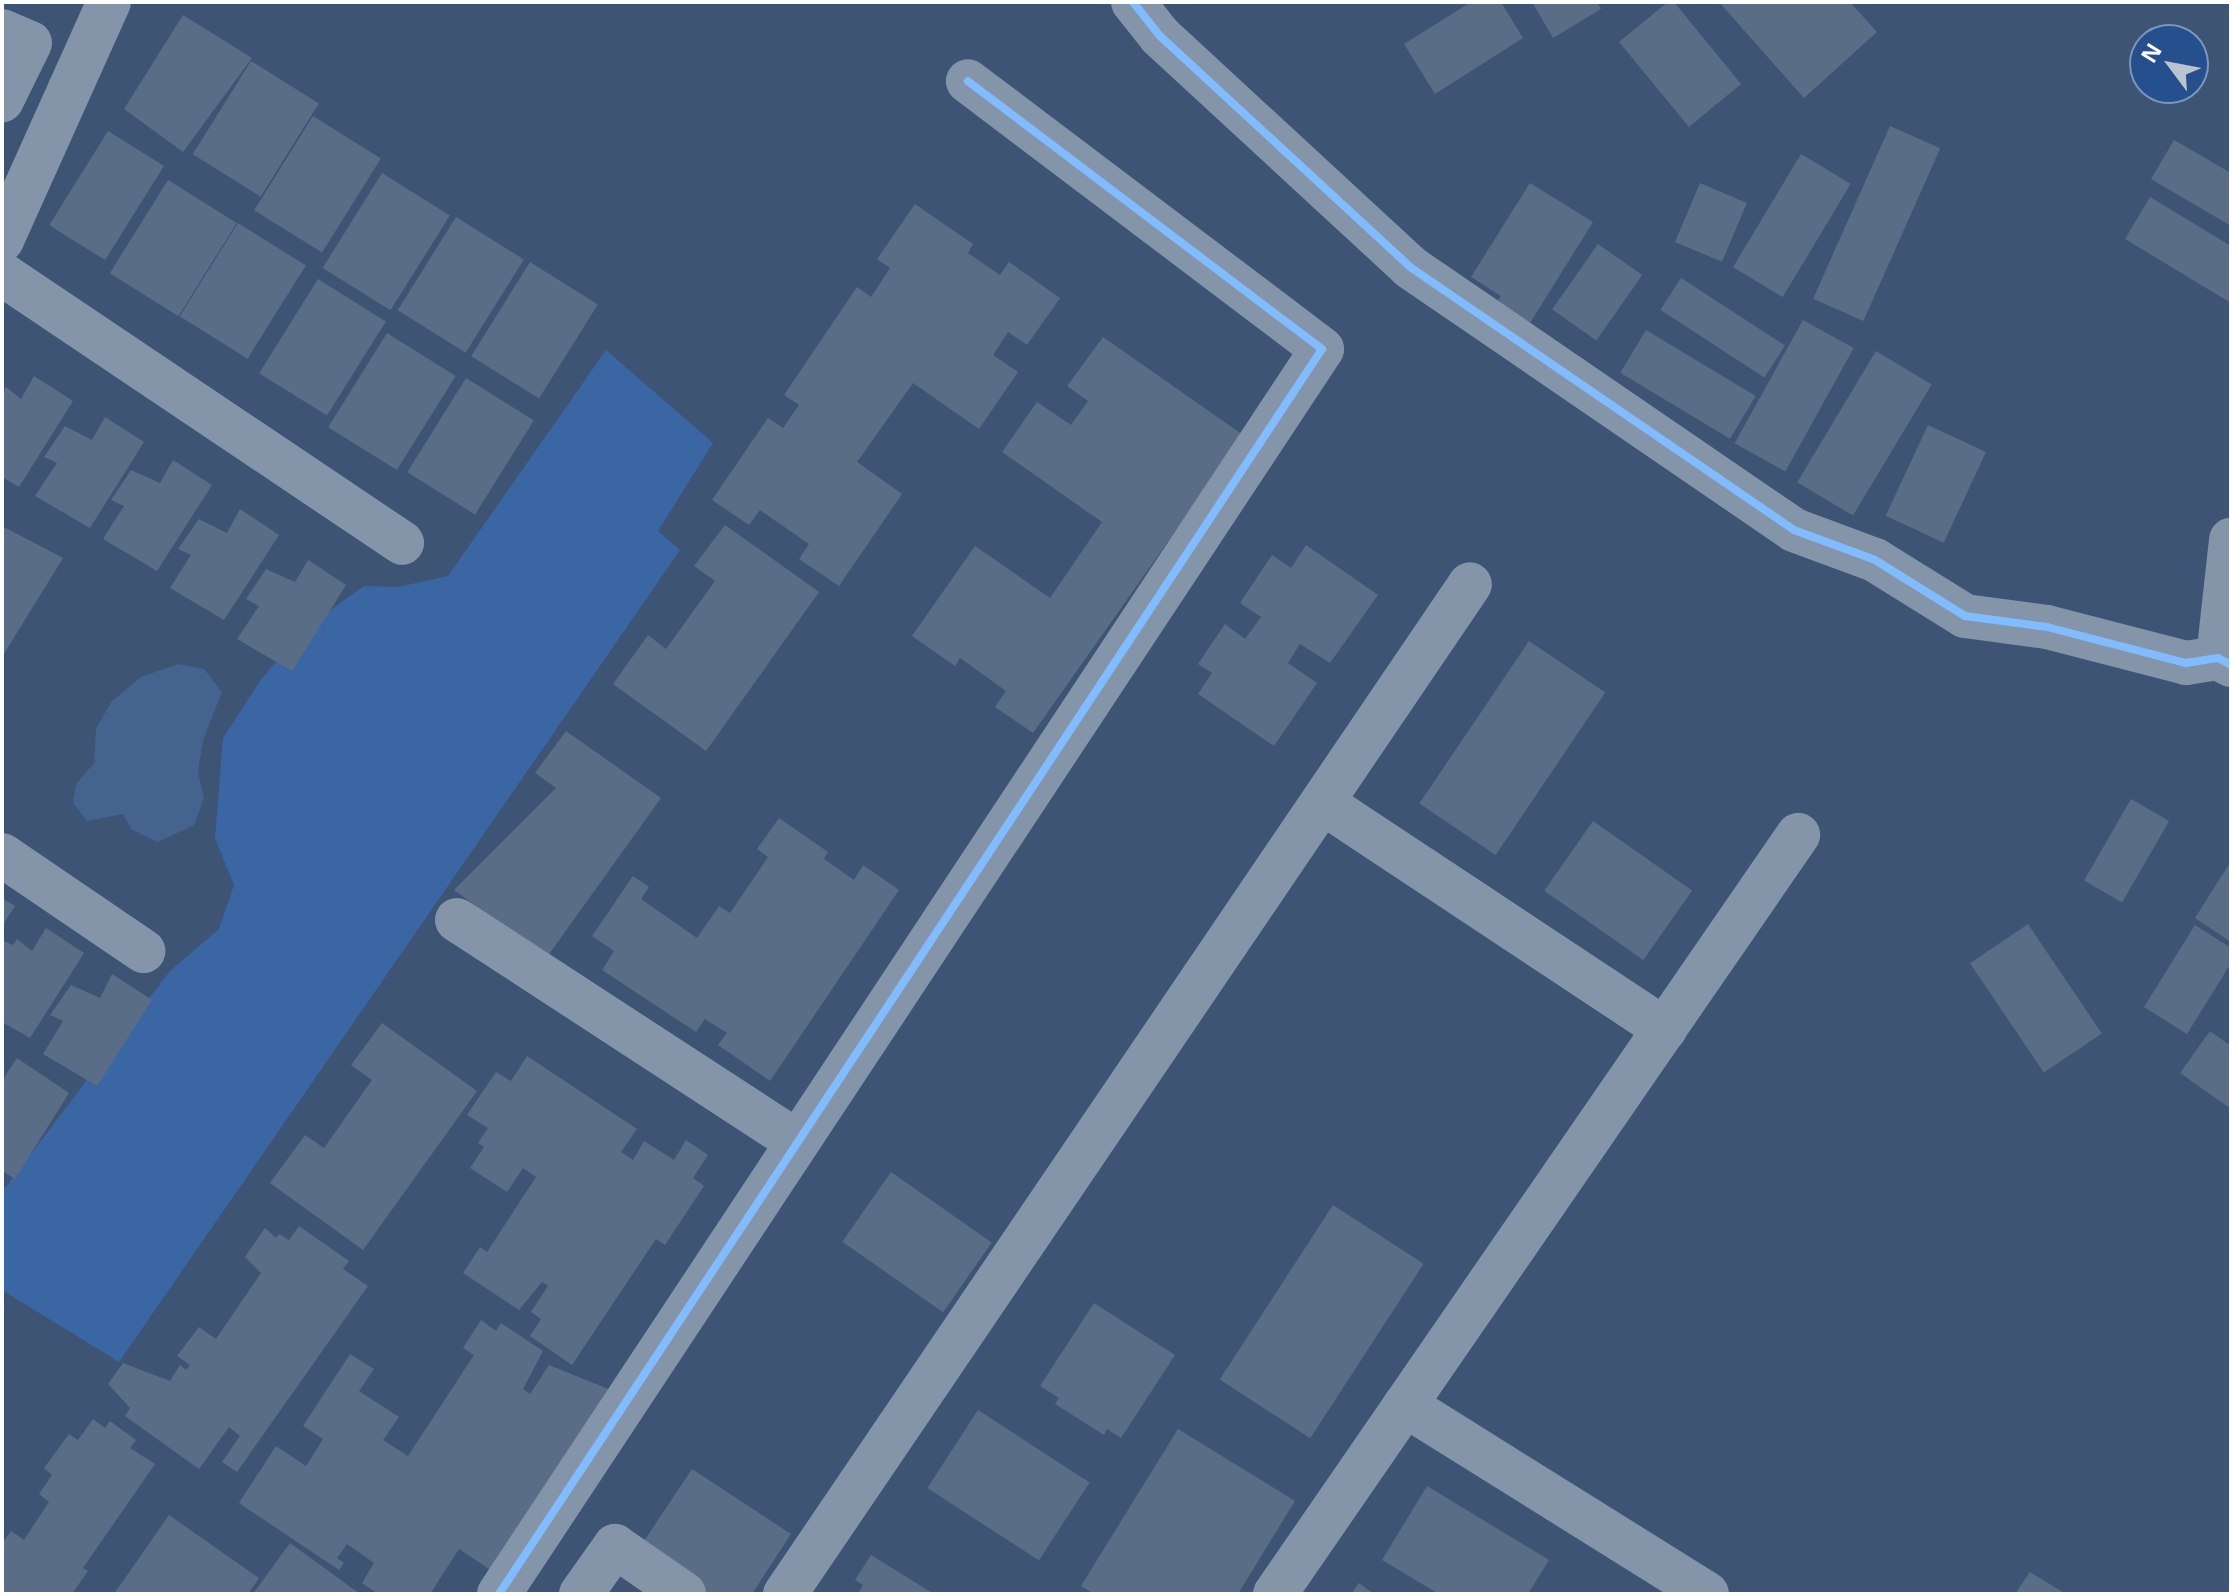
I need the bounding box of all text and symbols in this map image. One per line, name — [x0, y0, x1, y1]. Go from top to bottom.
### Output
north arrow — [2129, 24, 2209, 104]
text: N — [2133, 37, 2168, 68]

